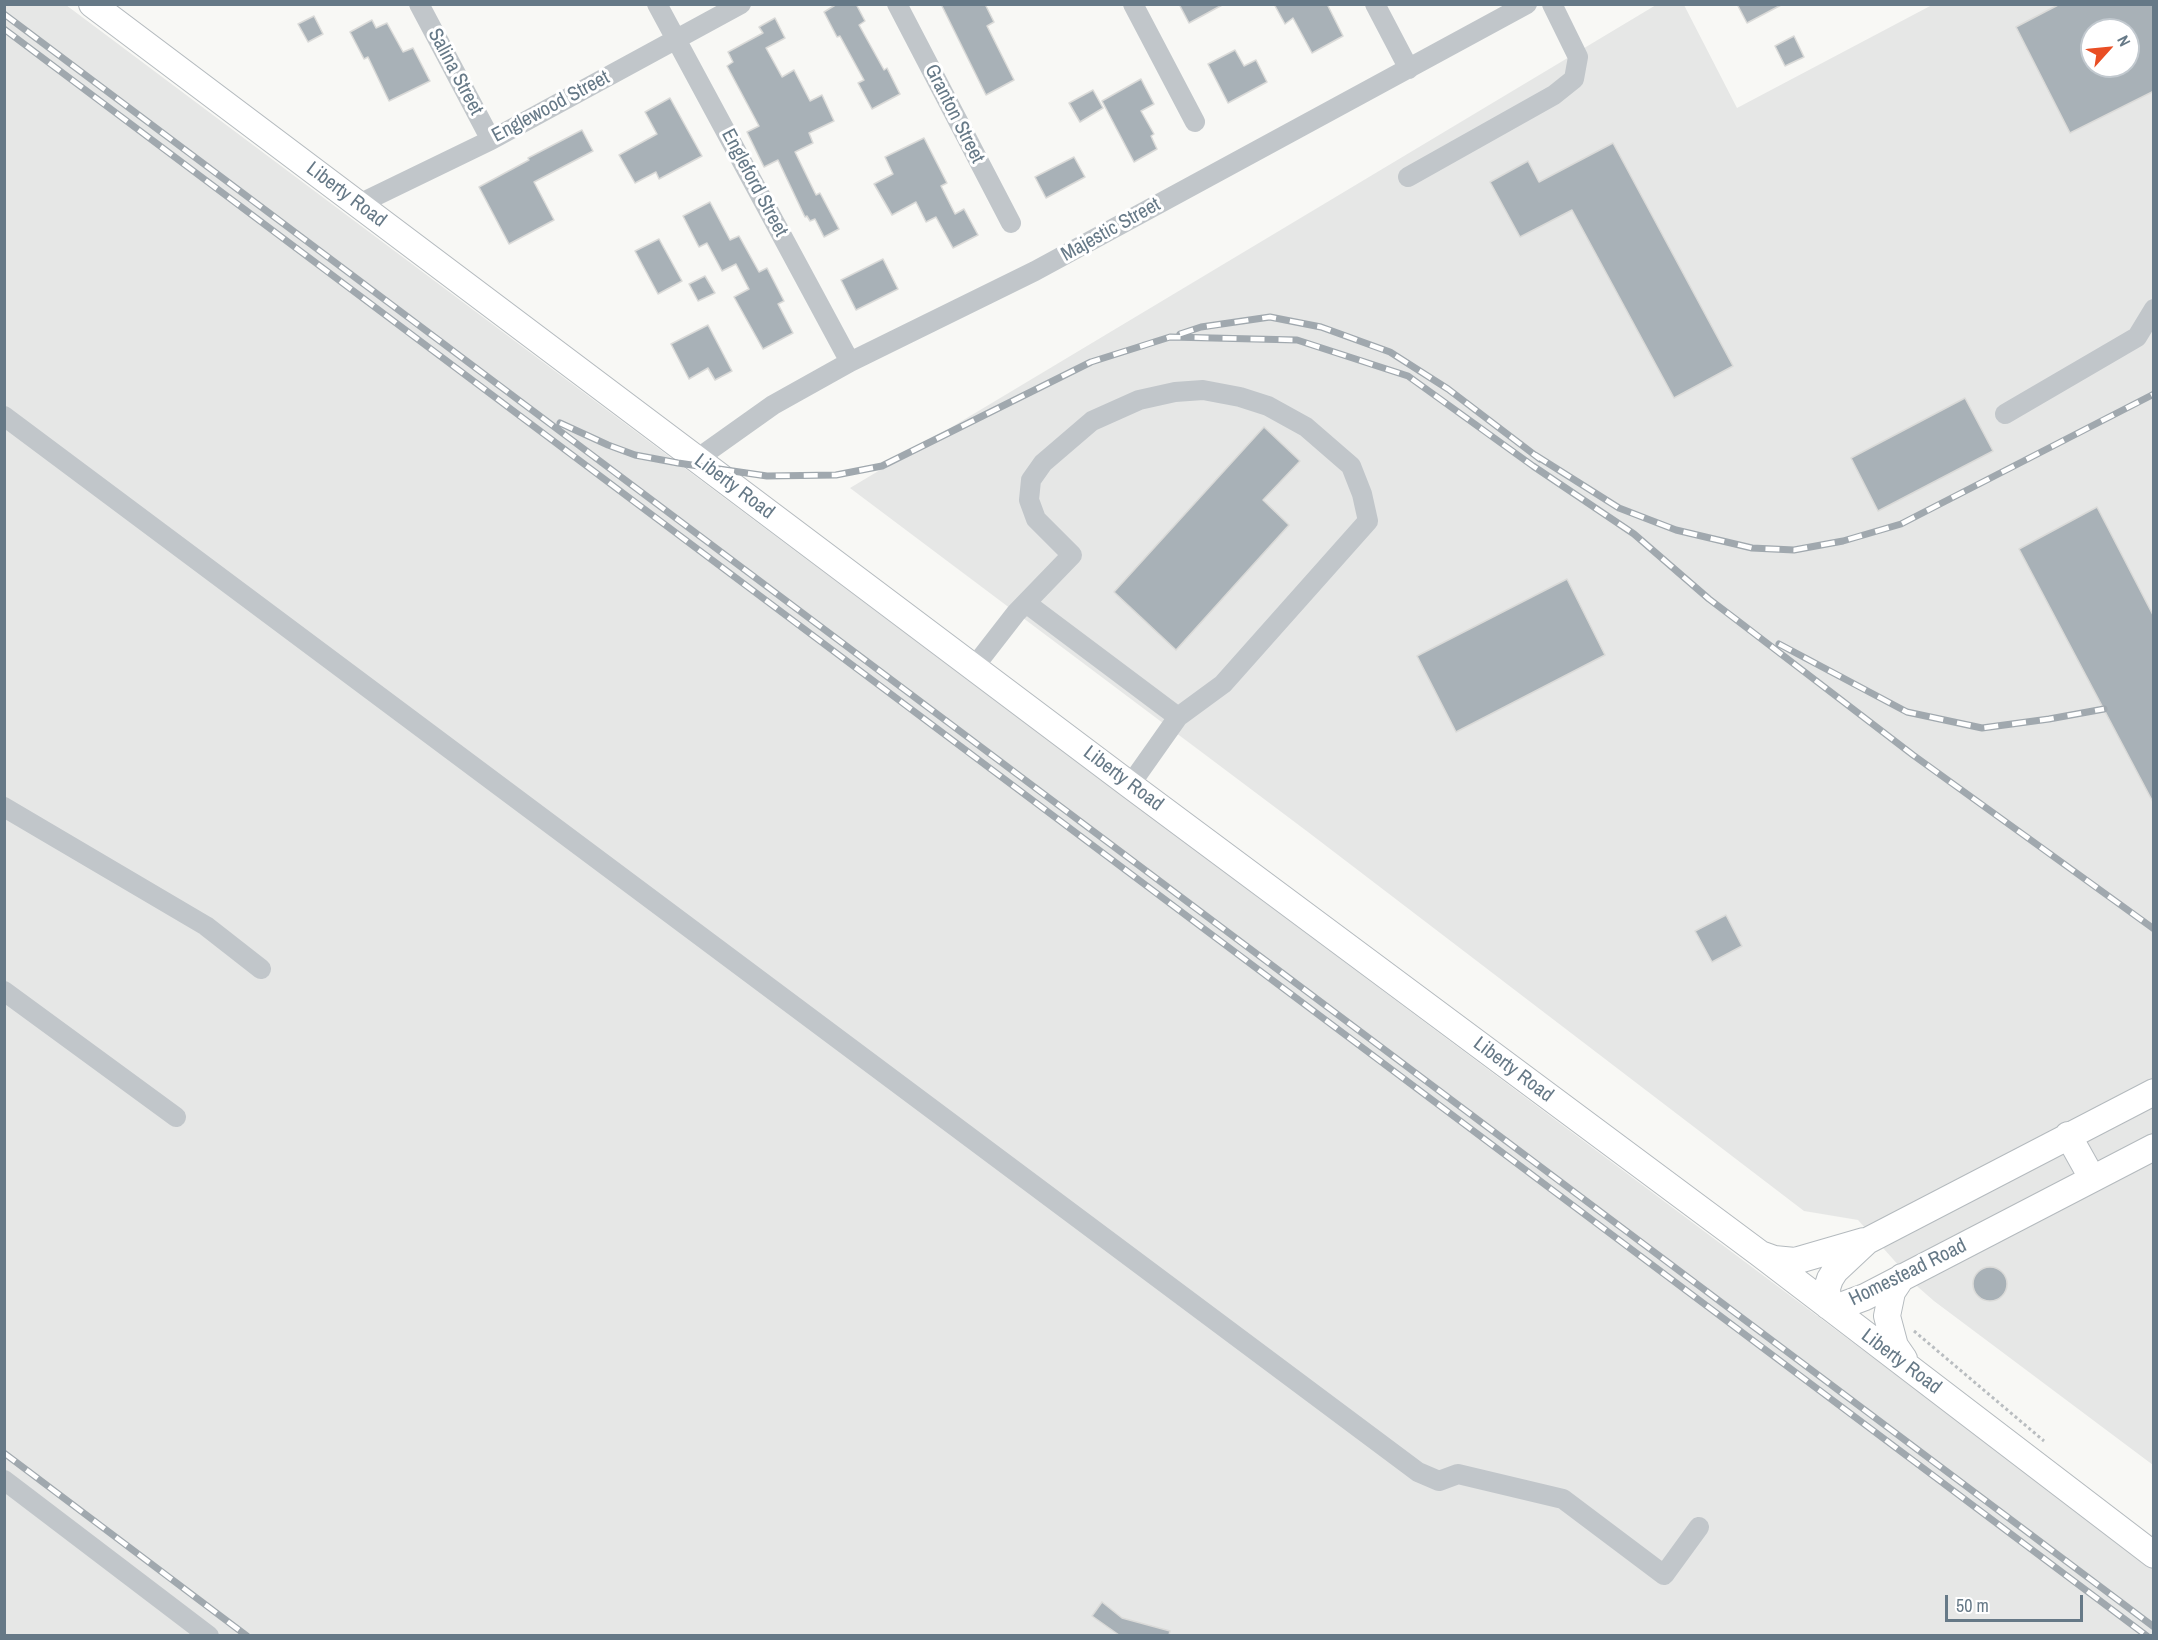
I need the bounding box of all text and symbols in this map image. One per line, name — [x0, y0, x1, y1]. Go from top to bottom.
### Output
north arrow — [2080, 18, 2140, 78]
street label: Salina Street — [422, 25, 488, 119]
text: N — [2112, 32, 2136, 50]
street label: Granton Street — [919, 61, 989, 167]
street label: Englewood Street — [488, 66, 614, 148]
street label: Engleford Street — [716, 125, 792, 241]
street label: Liberty Road — [301, 157, 391, 233]
street label: Majestic Street — [1057, 193, 1165, 267]
street label: Liberty Road — [689, 449, 779, 525]
street label: Liberty Road — [1078, 741, 1168, 817]
street label: Liberty Road — [1468, 1032, 1558, 1108]
street label: Homestead Road — [1845, 1234, 1971, 1312]
street label: Liberty Road — [1856, 1324, 1946, 1400]
scale bar — [1948, 1583, 2086, 1621]
text: 50 m — [1956, 1593, 1989, 1618]

